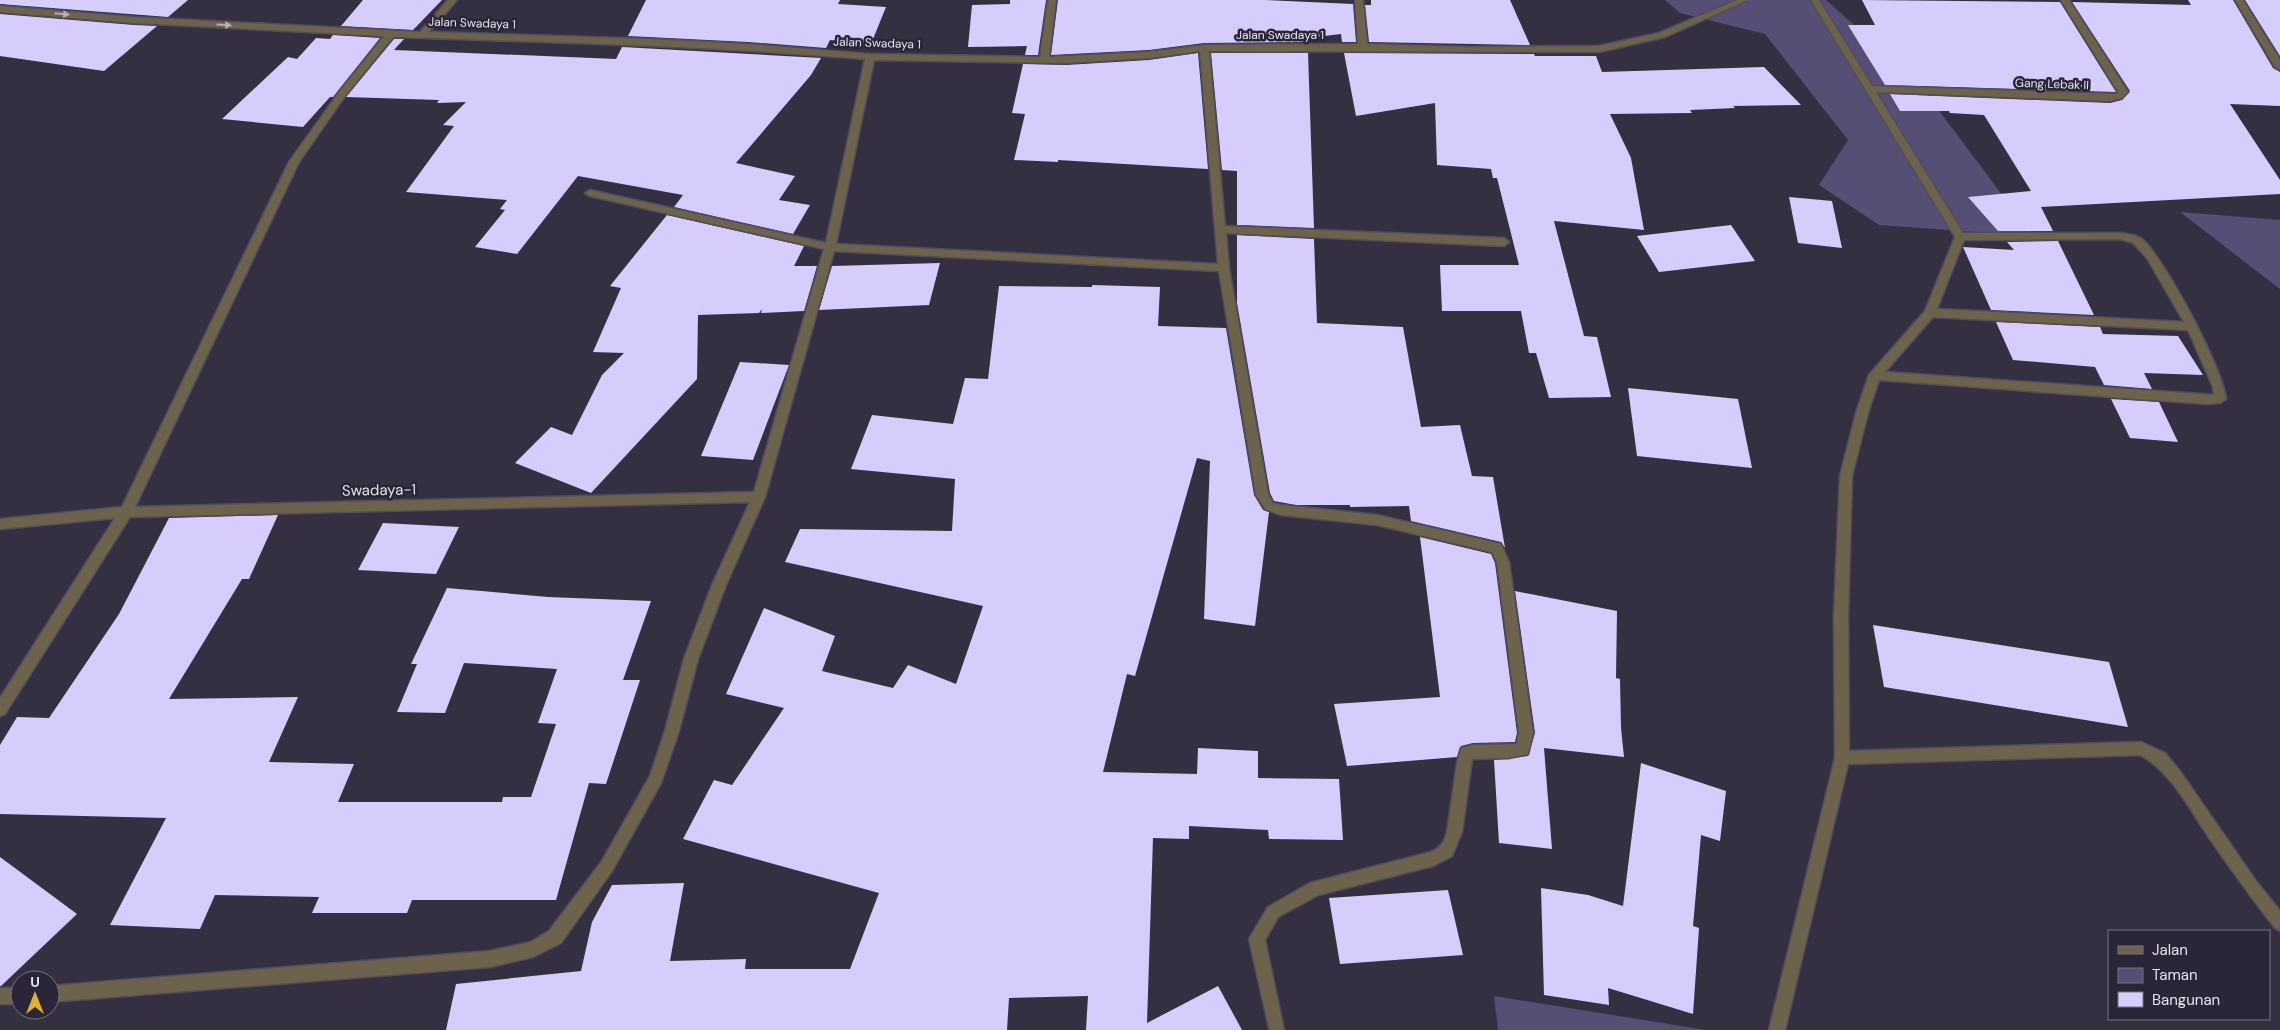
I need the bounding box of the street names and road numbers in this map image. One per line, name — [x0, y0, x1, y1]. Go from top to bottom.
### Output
street label: Jalan Swadaya 1 — [428, 13, 516, 33]
street label: Jalan Swadaya 1 — [1236, 27, 1324, 43]
street label: Jalan Swadaya 1 — [833, 33, 921, 53]
street label: Gang Lebak II — [2015, 75, 2089, 93]
street label: Swadaya-1 — [342, 479, 416, 501]

